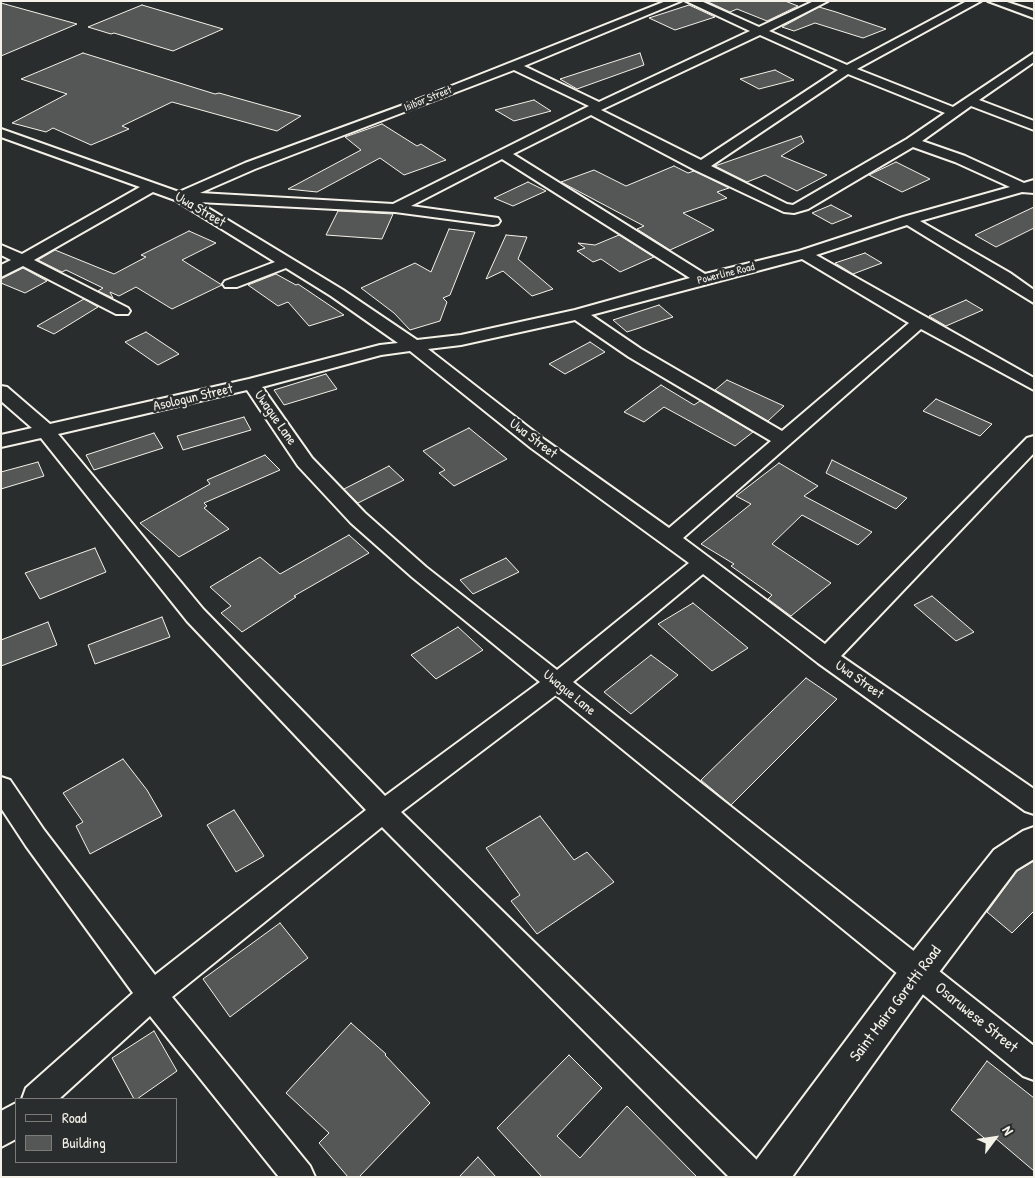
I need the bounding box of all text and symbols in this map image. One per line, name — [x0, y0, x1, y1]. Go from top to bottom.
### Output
street label: Isibor Street — [402, 83, 454, 115]
street label: Uwa Street — [172, 189, 228, 231]
street label: Powerline Road — [696, 260, 756, 288]
street label: Asologun Street — [152, 381, 234, 415]
street label: Uwague Lane — [250, 387, 300, 449]
street label: Uwa Street — [506, 416, 560, 462]
street label: Uwa Street — [831, 657, 887, 703]
street label: Uwague Lane — [539, 667, 599, 719]
street label: Saint Maira Goretti Road — [846, 942, 946, 1066]
street label: Osaruwese Street — [931, 979, 1021, 1057]
legend — [15, 1098, 178, 1163]
text: Road — [62, 1107, 87, 1128]
north arrow — [970, 1113, 1020, 1163]
text: N — [998, 1122, 1018, 1138]
text: Building — [62, 1132, 106, 1153]

